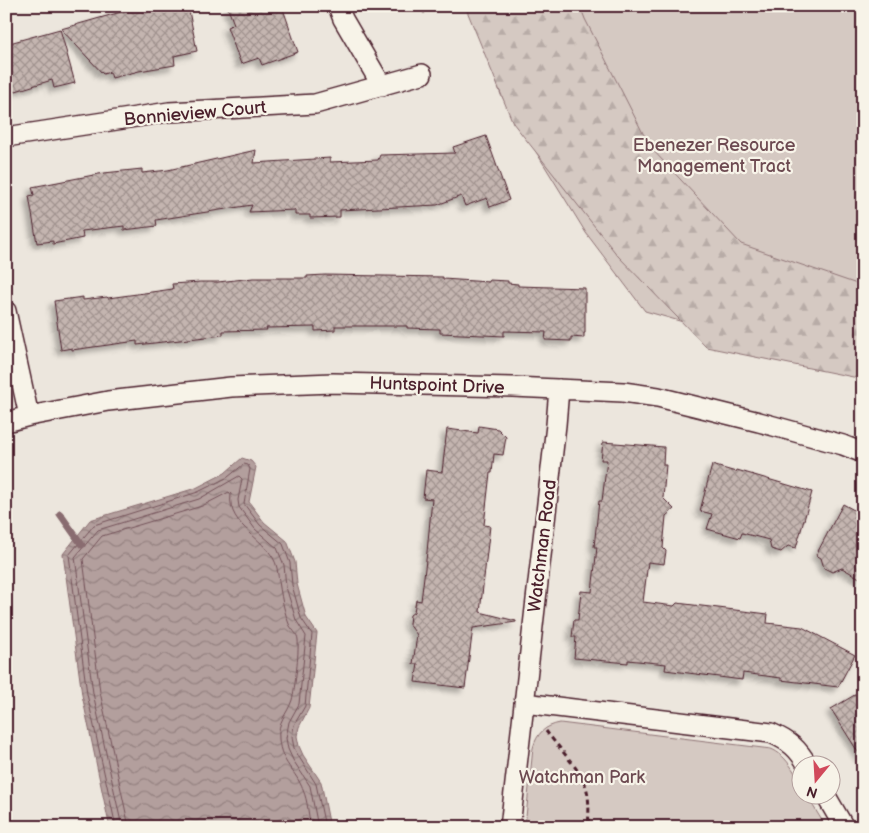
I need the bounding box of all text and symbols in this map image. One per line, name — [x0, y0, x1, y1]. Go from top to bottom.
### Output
street label: Bonnieview Court — [123, 97, 268, 130]
park label: Ebenezer Resource Management Tract — [633, 135, 796, 177]
street label: Huntspoint Drive — [369, 373, 505, 398]
street label: Watchman Road — [524, 478, 561, 614]
north arrow — [792, 756, 842, 806]
park label: Watchman Park — [519, 767, 645, 788]
text: N — [805, 782, 820, 802]

